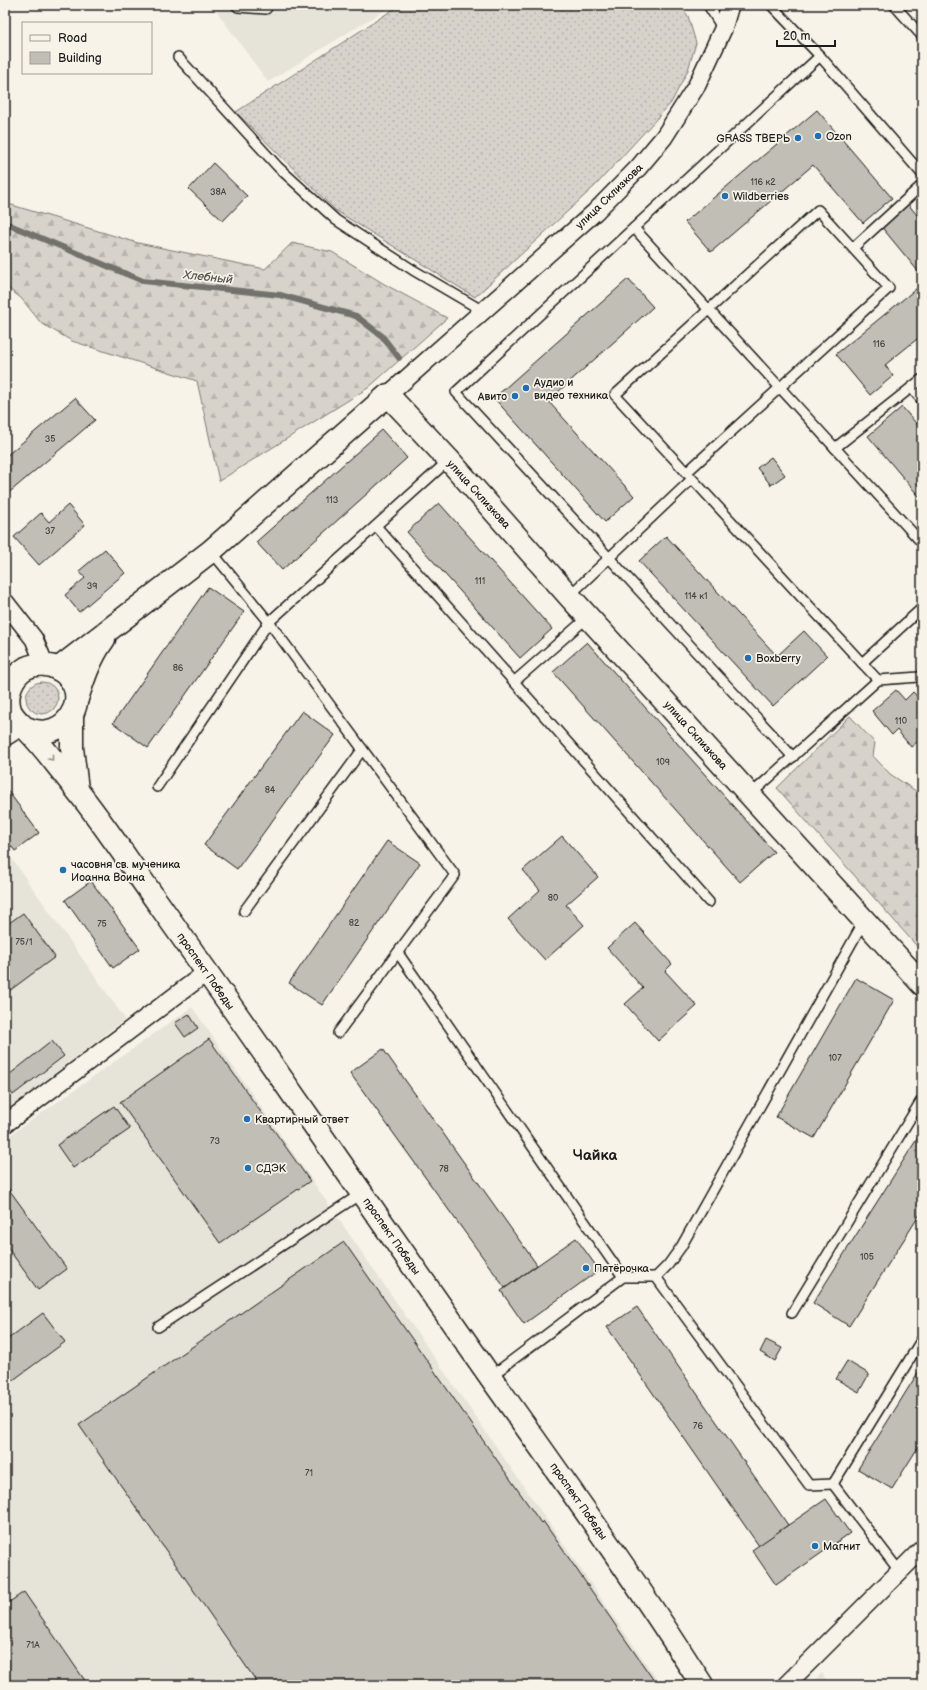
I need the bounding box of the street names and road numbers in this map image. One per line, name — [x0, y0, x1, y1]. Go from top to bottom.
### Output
street label: улица Склизкова — [573, 161, 646, 232]
street label: улица Склизкова — [444, 457, 513, 532]
street label: улица Склизкова — [661, 698, 730, 773]
street label: проспект Победы — [174, 930, 237, 1012]
street label: проспект Победы — [360, 1195, 423, 1277]
street label: проспект Победы — [547, 1460, 610, 1542]

